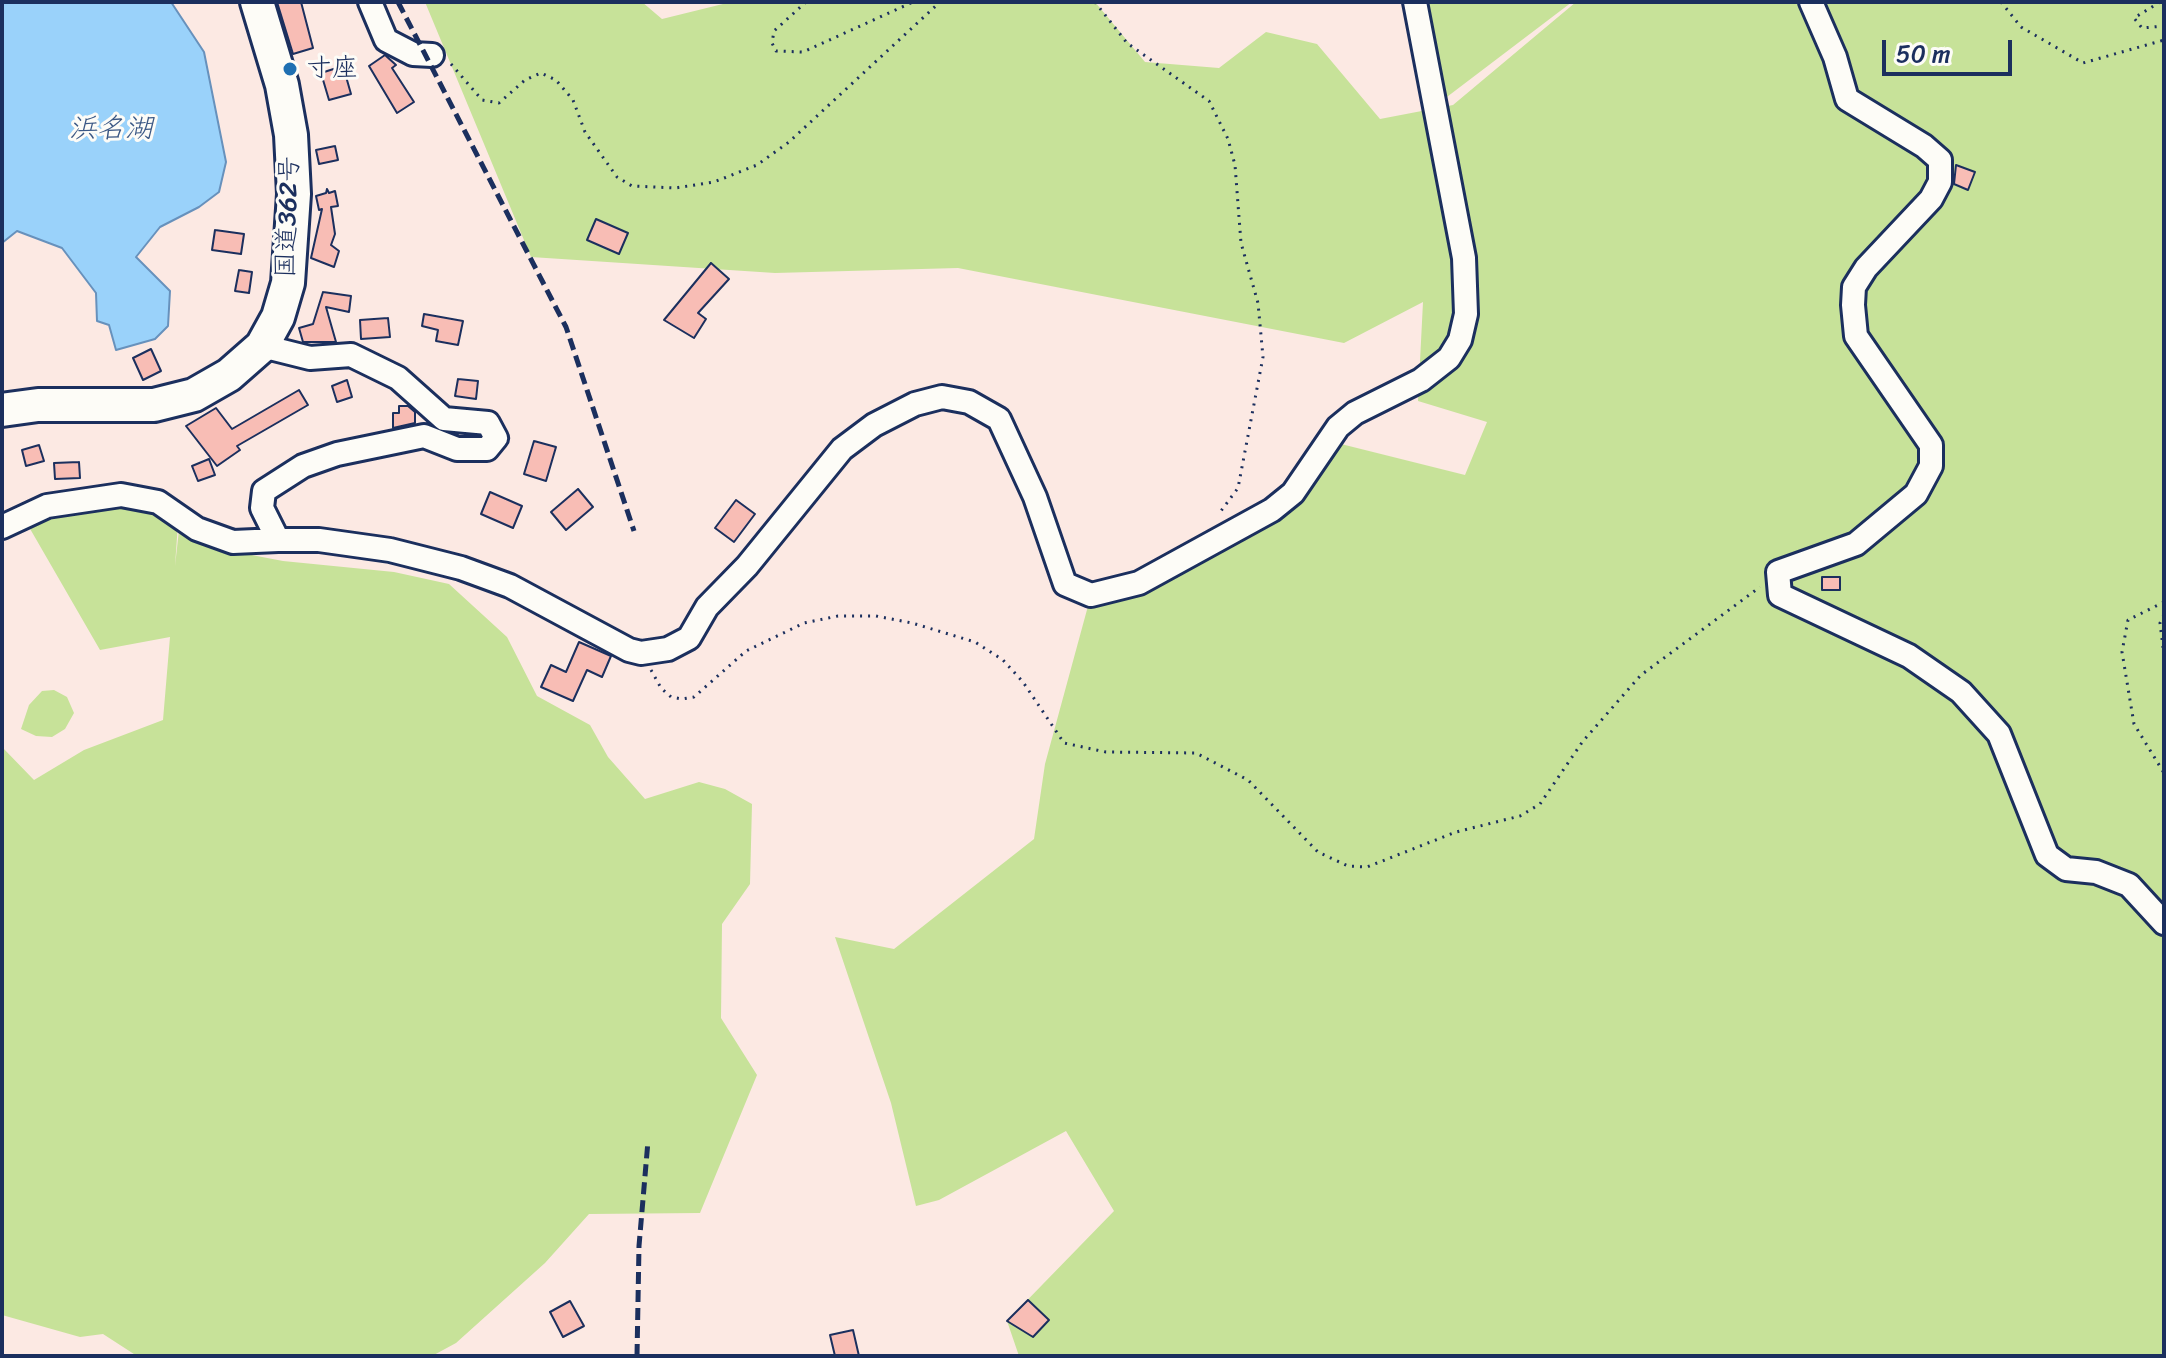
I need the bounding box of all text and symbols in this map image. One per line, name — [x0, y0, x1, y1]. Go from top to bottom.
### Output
scale bar — [1886, 24, 2016, 74]
text: 50 m — [1896, 33, 1951, 75]
place label: 寸座 — [306, 53, 358, 85]
marker: 寸座 — [281, 60, 299, 78]
water label: 浜名湖 — [69, 113, 153, 147]
street label: 国道362号 — [271, 155, 307, 279]

